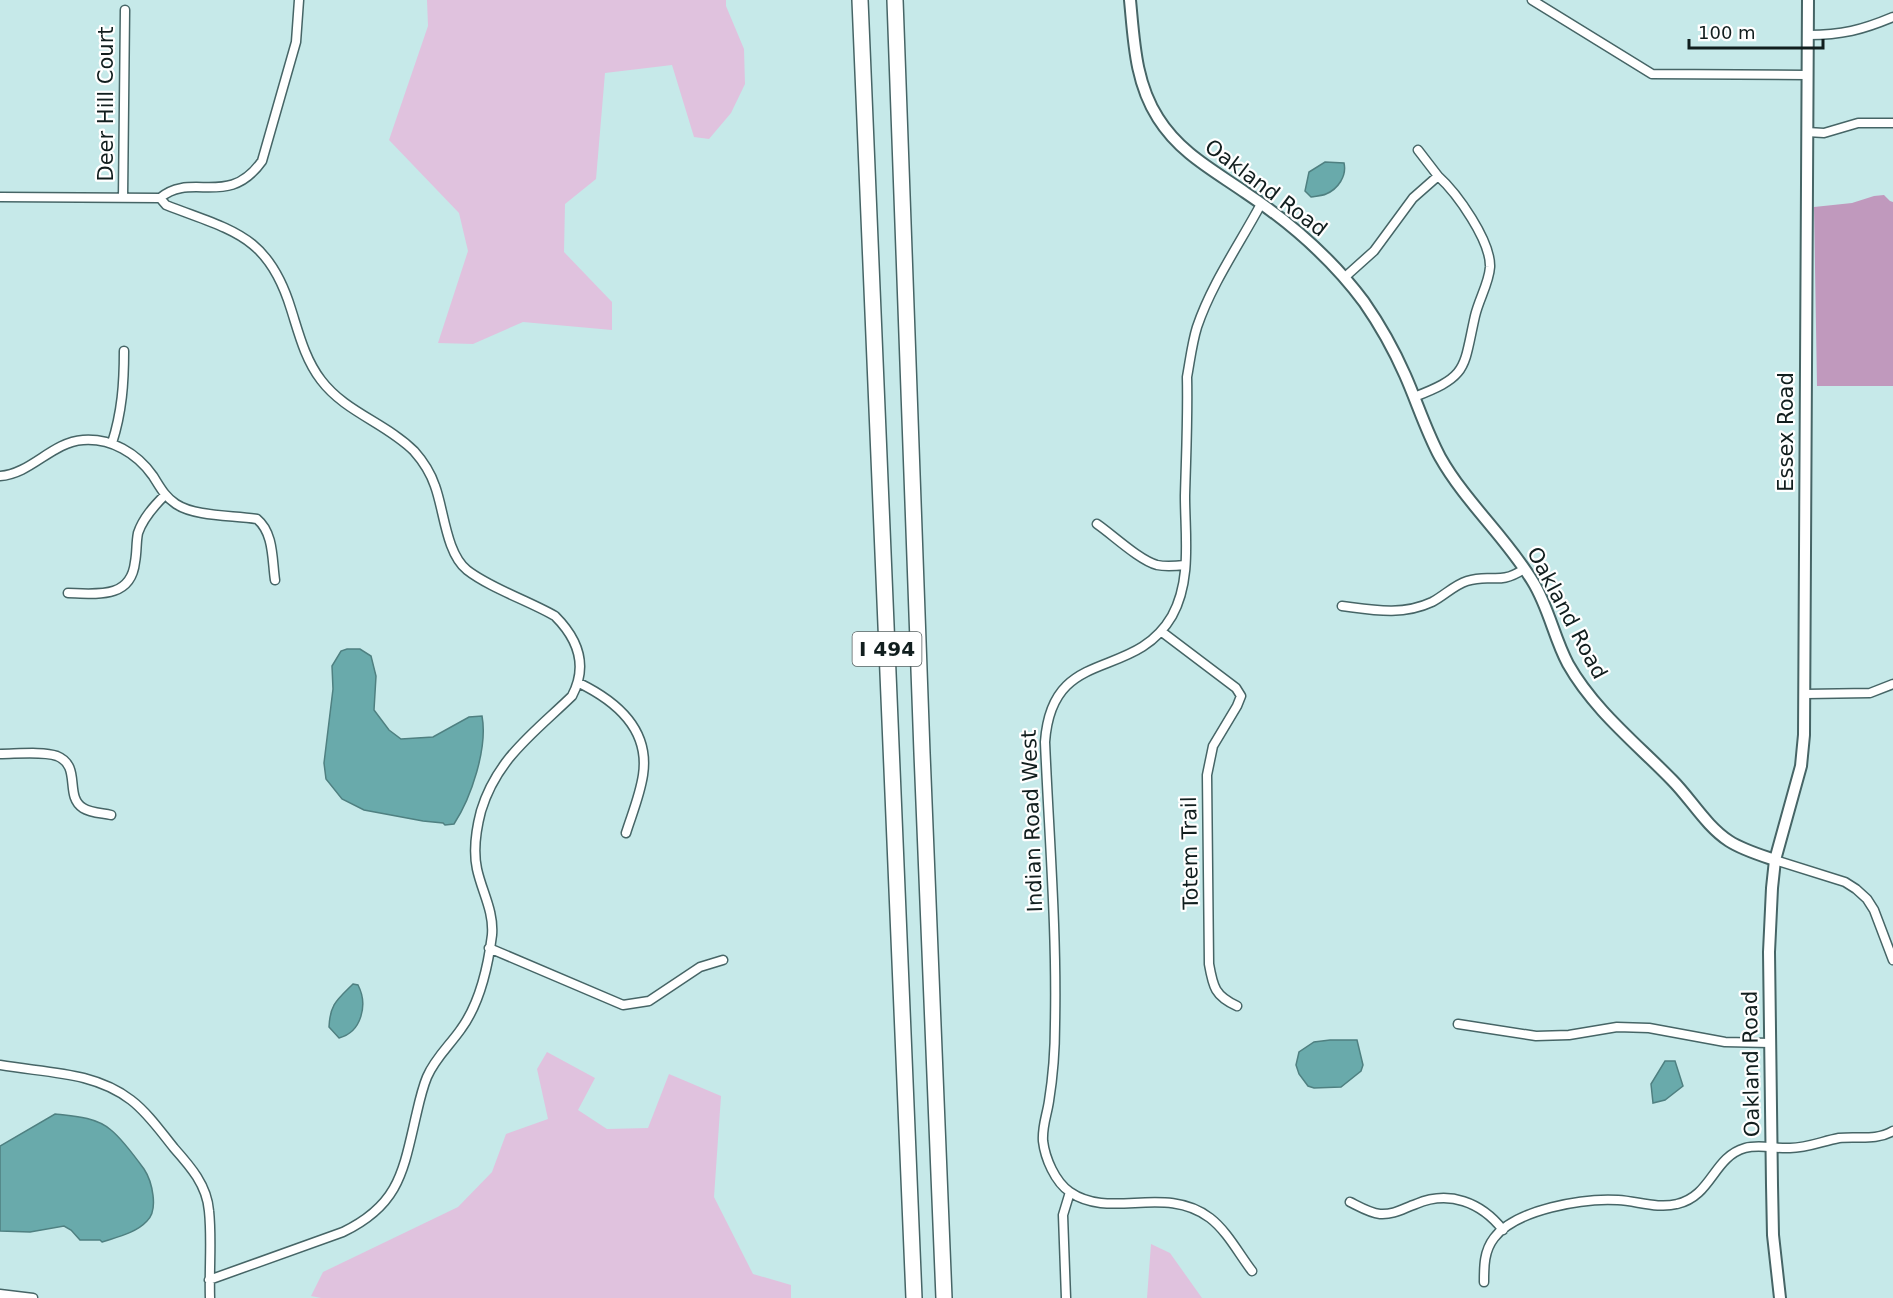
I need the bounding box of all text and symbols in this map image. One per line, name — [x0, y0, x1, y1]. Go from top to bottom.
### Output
scale bar — [1689, 12, 1822, 50]
text: 100 m — [1698, 22, 1756, 43]
street label: Deer Hill Court — [94, 27, 118, 181]
street label: Oakland Road — [1200, 134, 1332, 242]
street label: Essex Road — [1774, 372, 1798, 492]
street label: Oakland Road — [1522, 543, 1612, 683]
road number: I 494 — [852, 632, 922, 666]
street label: Indian Road West — [1017, 729, 1047, 913]
street label: Totem Trail — [1177, 796, 1203, 911]
street label: Oakland Road — [1738, 991, 1764, 1137]

